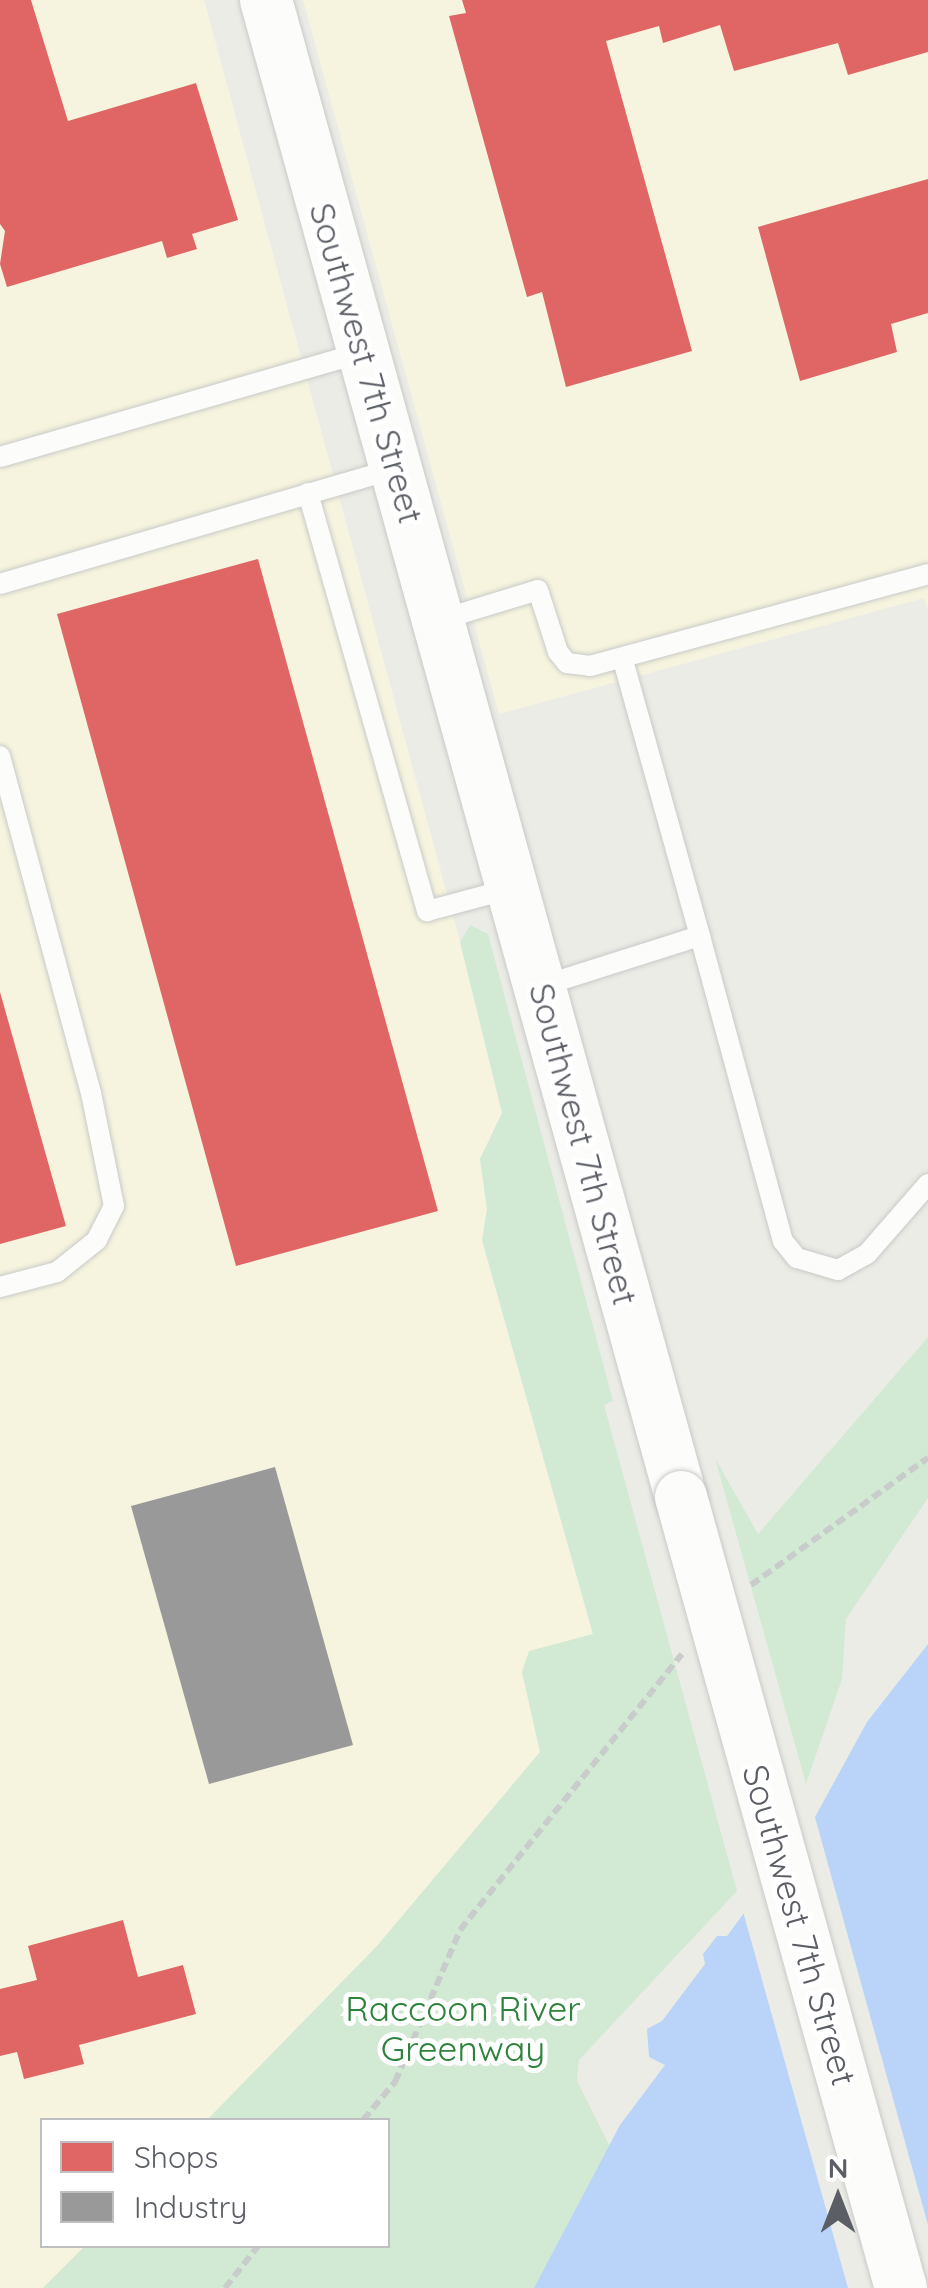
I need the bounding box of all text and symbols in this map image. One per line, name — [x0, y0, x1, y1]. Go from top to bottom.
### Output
street label: Southwest 7th Street — [301, 198, 433, 528]
street label: Southwest 7th Street — [521, 979, 647, 1309]
street label: Southwest 7th Street — [734, 1760, 866, 2090]
park label: Raccoon River Greenway — [345, 1987, 581, 2069]
legend — [40, 2118, 390, 2248]
text: Shops — [134, 2138, 218, 2176]
north arrow — [788, 2148, 888, 2248]
text: N — [828, 2150, 848, 2185]
text: Industry — [134, 2188, 247, 2226]

